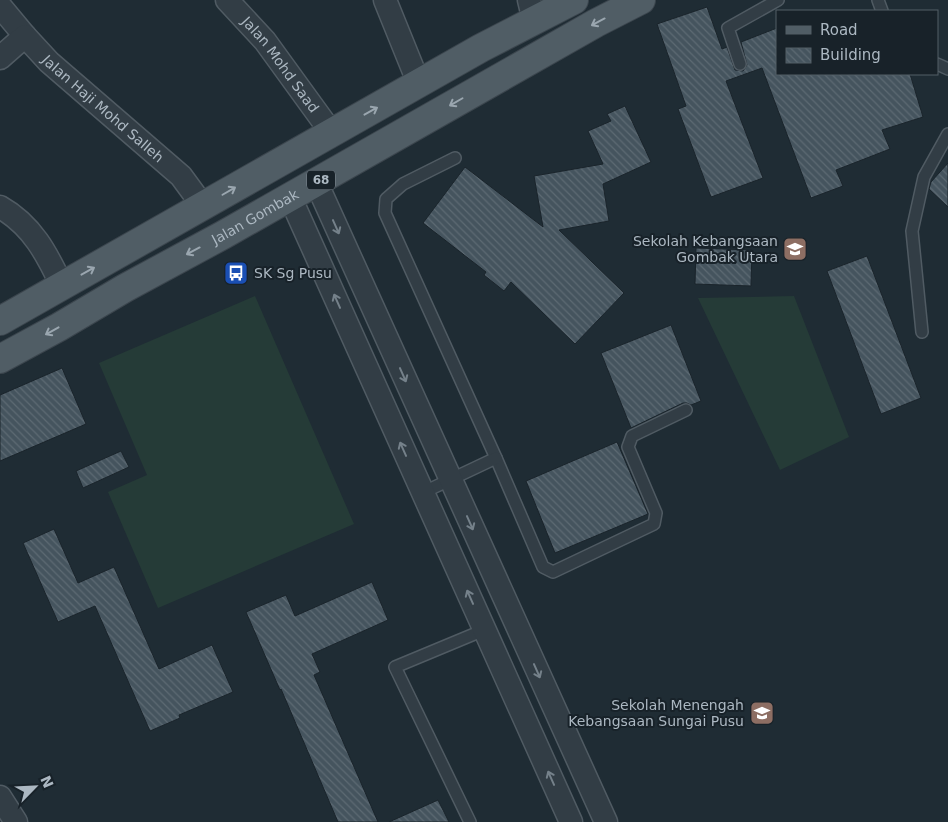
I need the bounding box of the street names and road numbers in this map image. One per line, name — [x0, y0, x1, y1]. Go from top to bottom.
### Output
street label: Jalan Mohd Saad — [238, 13, 322, 116]
street label: Jalan Haji Mohd Salleh — [38, 51, 167, 166]
road number: 68 — [307, 170, 335, 190]
street label: Jalan Gombak — [208, 185, 302, 248]

